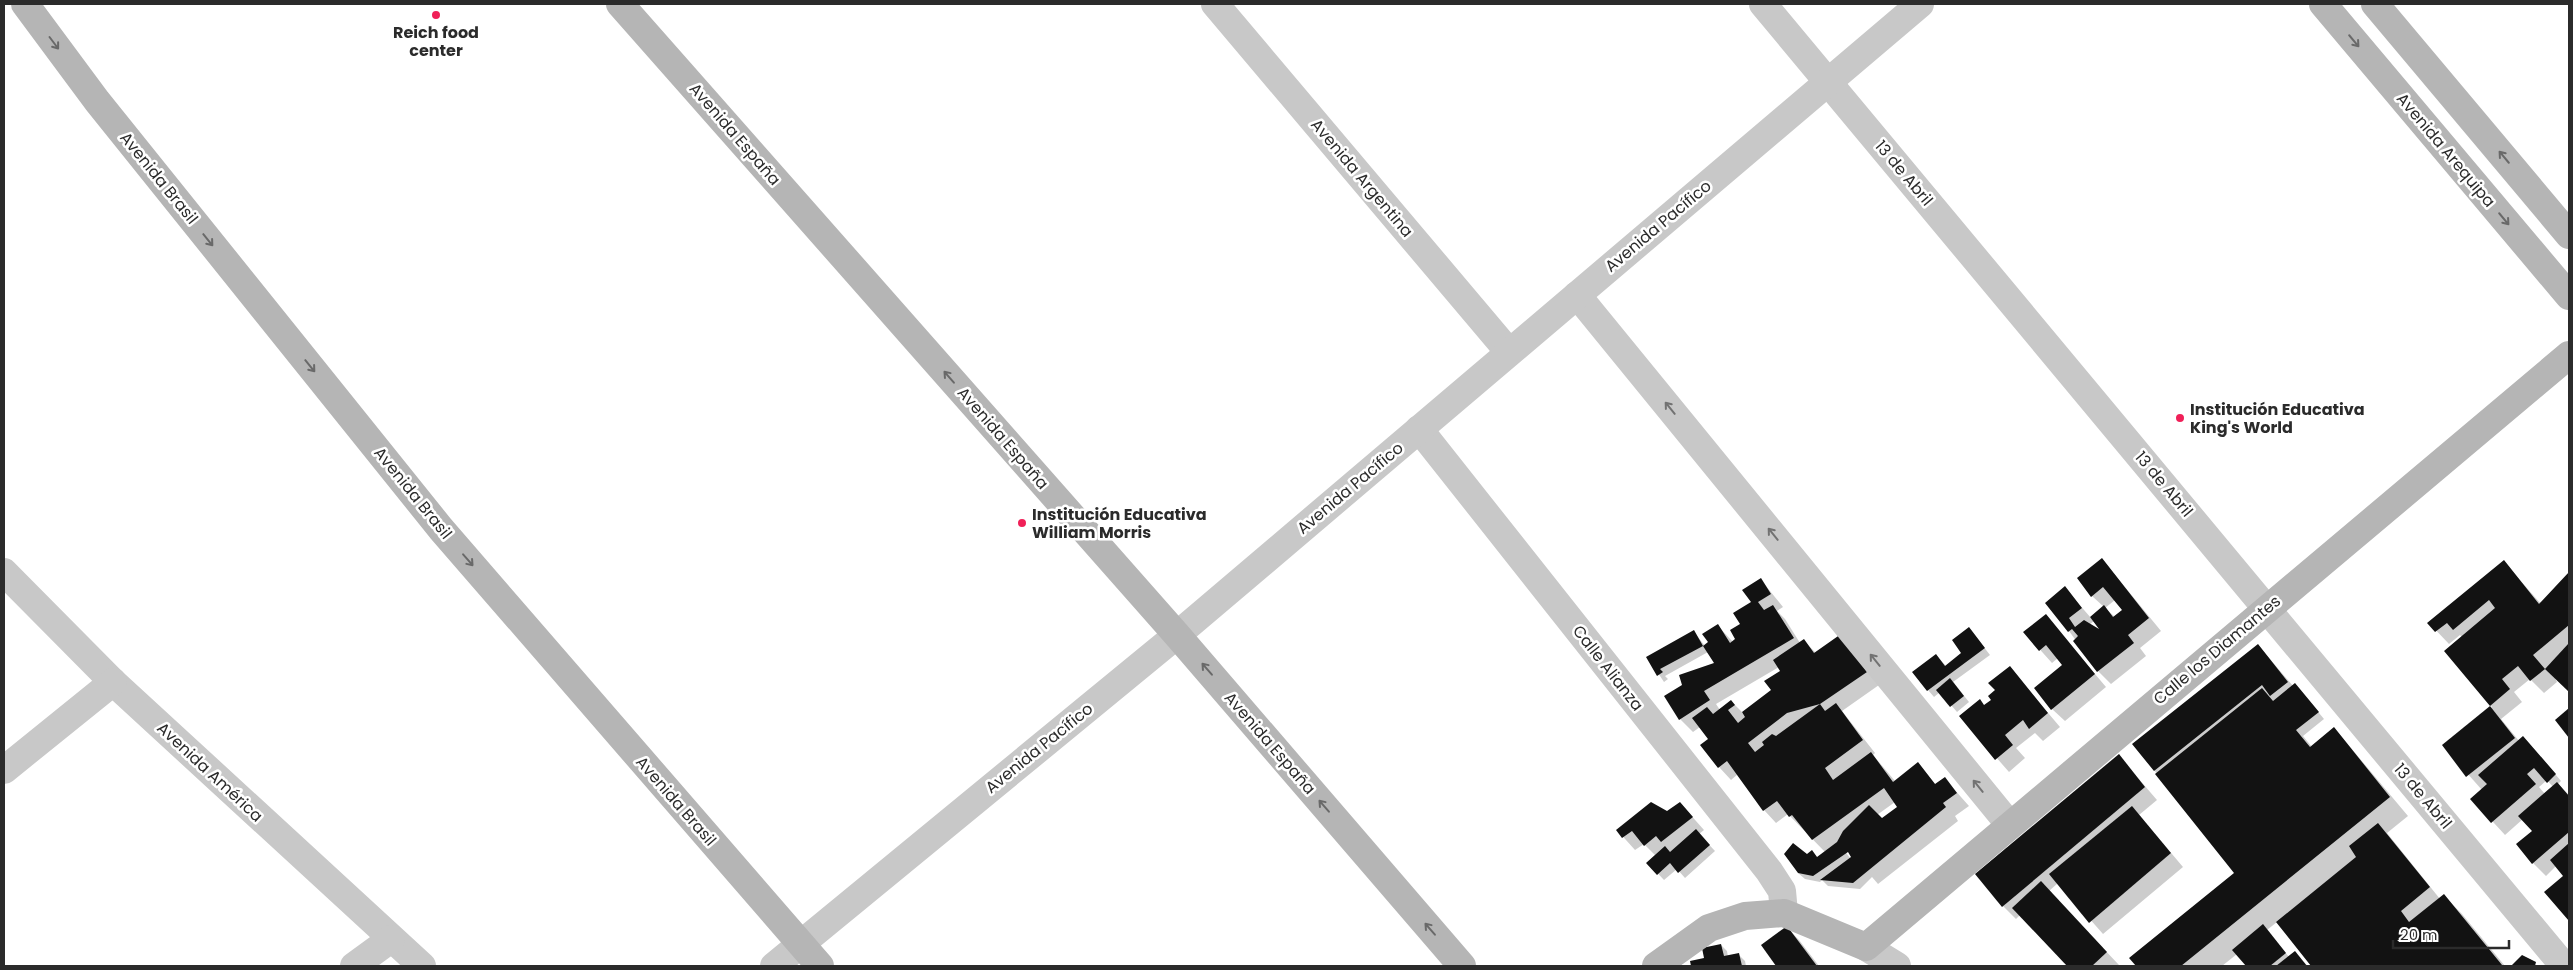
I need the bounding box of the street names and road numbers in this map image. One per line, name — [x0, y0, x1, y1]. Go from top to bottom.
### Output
street label: Avenida España — [684, 78, 786, 190]
street label: Avenida Arequipa — [2391, 88, 2501, 212]
street label: Avenida Argentina — [1306, 114, 1418, 242]
street label: Avenida Brasil — [115, 127, 203, 229]
street label: 13 de Abril — [1870, 135, 1938, 211]
street label: Avenida Pacífico — [1600, 175, 1716, 277]
street label: Avenida España — [952, 382, 1054, 494]
street label: Avenida Pacífico — [1292, 437, 1408, 539]
street label: Avenida Brasil — [369, 442, 457, 544]
street label: 13 de Abril — [2130, 446, 2198, 522]
street label: Calle los Diamantes — [2148, 590, 2286, 710]
street label: Calle Alianza — [1567, 620, 1649, 716]
street label: Avenida España — [1219, 687, 1321, 799]
street label: Avenida Pacífico — [980, 697, 1098, 799]
street label: Avenida América — [152, 717, 268, 827]
street label: Avenida Brasil — [630, 751, 722, 851]
street label: 13 de Abril — [2389, 758, 2457, 834]

